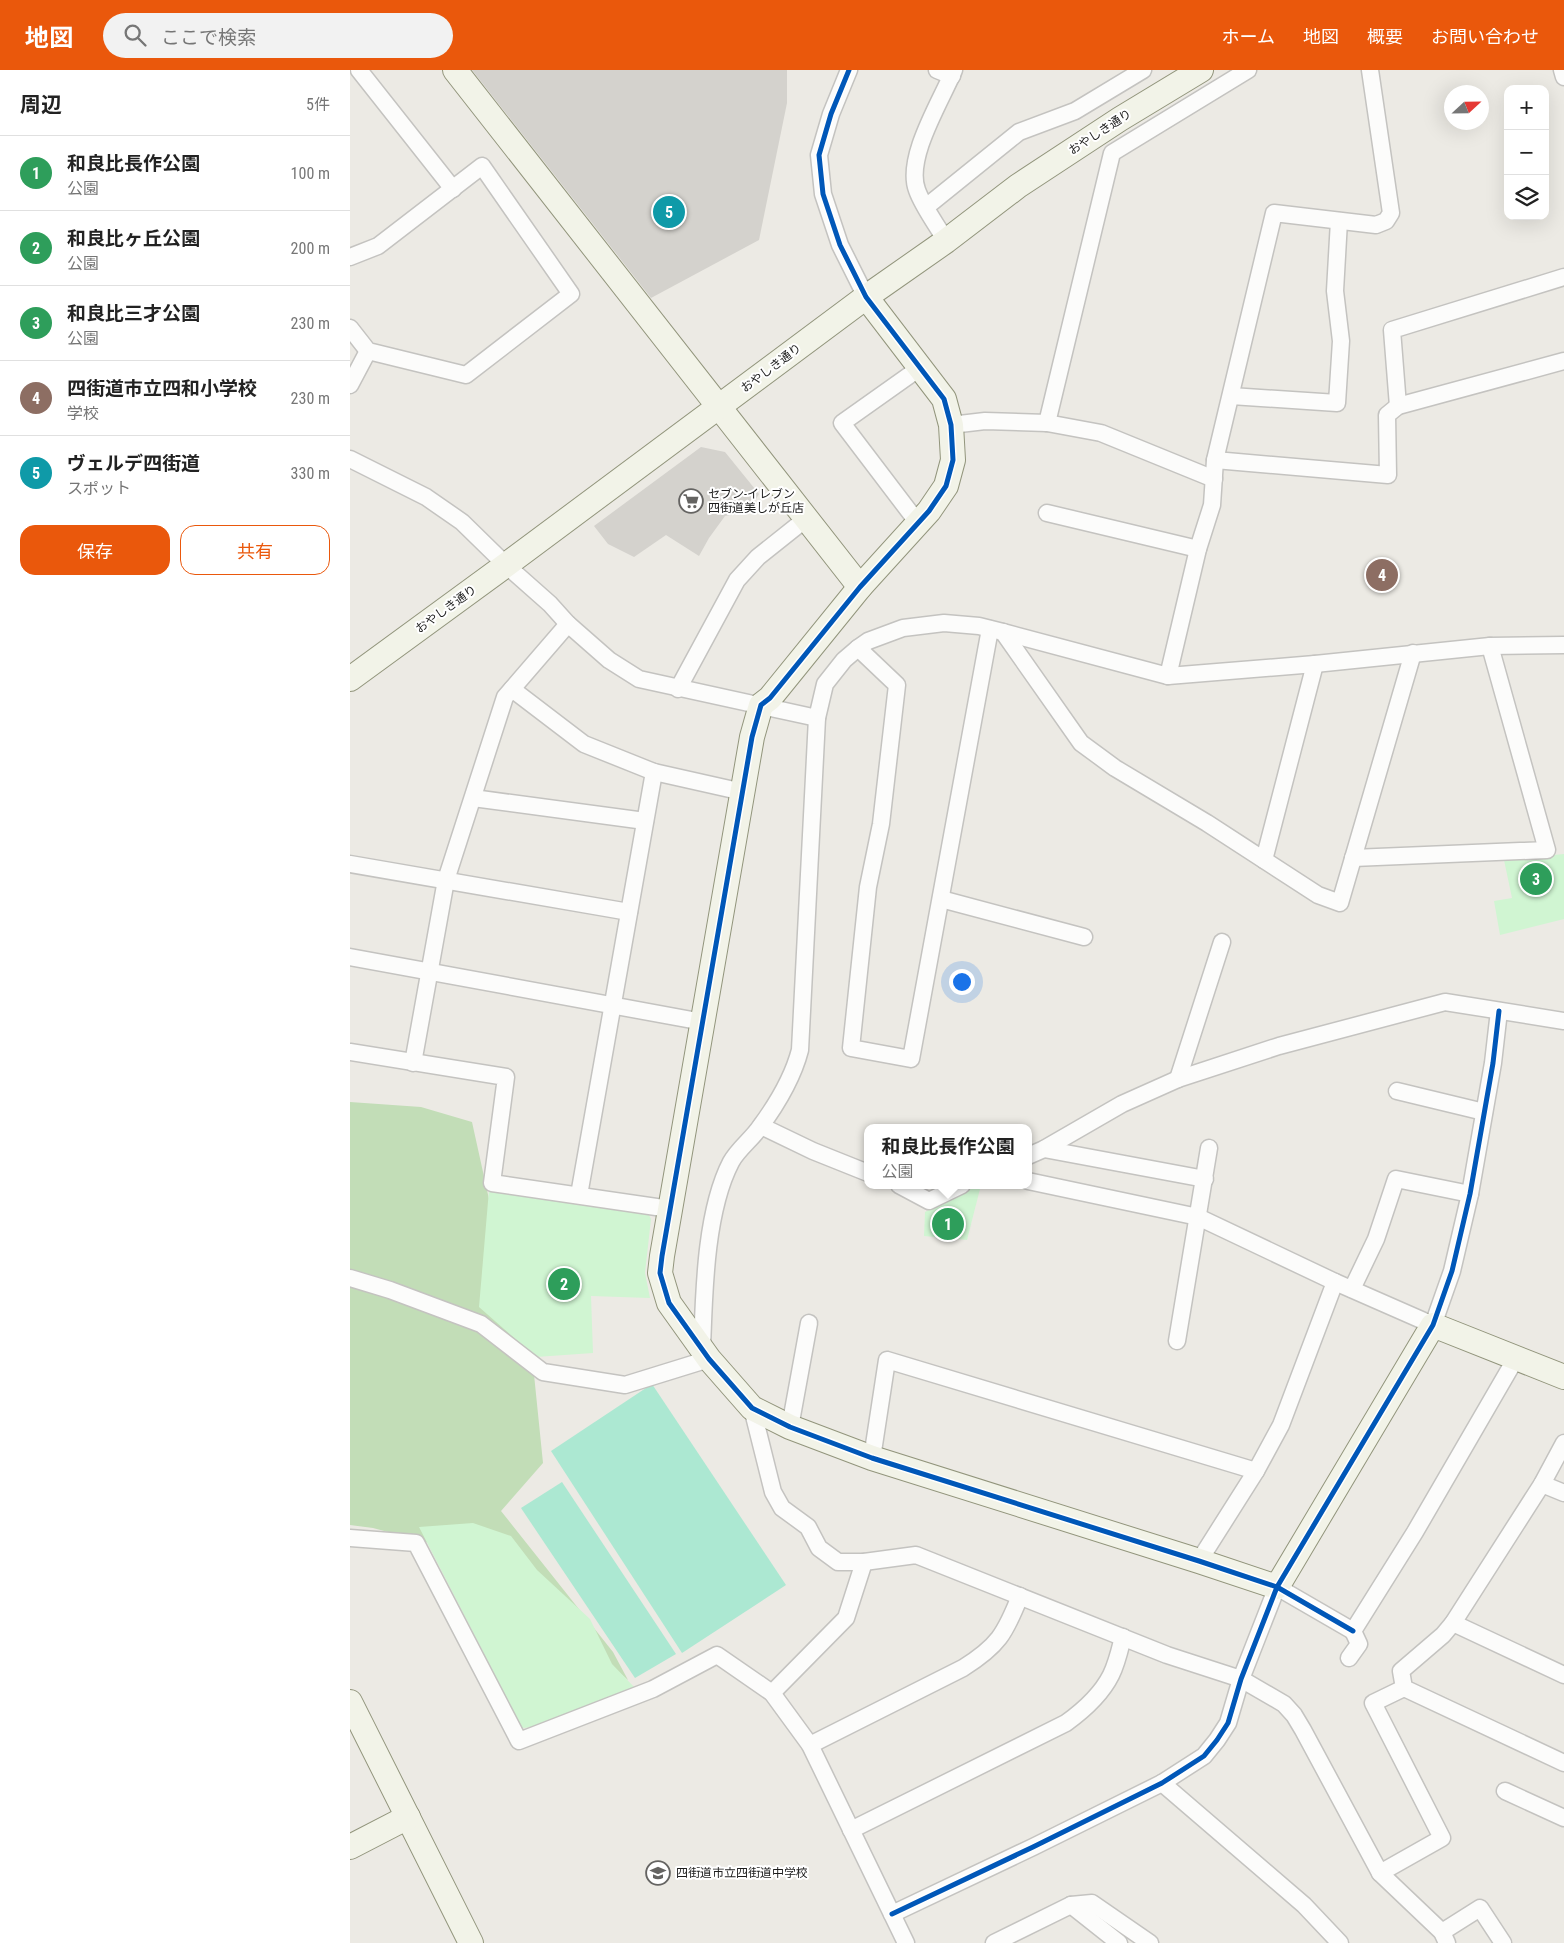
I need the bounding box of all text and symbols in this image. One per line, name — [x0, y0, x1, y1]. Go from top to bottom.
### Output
search box — [103, 13, 453, 58]
icon: search — [121, 21, 149, 49]
text: 地図 — [25, 24, 73, 52]
text: ここで検索 — [161, 26, 256, 49]
text: ホーム — [1222, 26, 1275, 47]
text: 地図 — [1303, 26, 1339, 47]
text: 概要 — [1367, 26, 1403, 47]
text: お問い合わせ — [1431, 26, 1539, 47]
north arrow — [1444, 85, 1489, 130]
map controls — [1504, 85, 1549, 220]
button: + — [1504, 85, 1549, 130]
text: 周辺 — [20, 93, 62, 117]
text: 5件 — [306, 95, 330, 114]
street label: おやしき通り — [1066, 107, 1134, 157]
button: − — [1504, 130, 1549, 175]
text: 和良比長作公園 — [67, 152, 200, 175]
text: 1 — [32, 164, 40, 183]
text: 100 m — [291, 164, 330, 183]
button: layers — [1504, 175, 1549, 220]
text: 公園 — [67, 179, 99, 198]
pin: 5 — [653, 193, 685, 231]
text: 和良比ヶ丘公園 — [67, 227, 200, 250]
text: 2 — [32, 239, 40, 258]
text: 200 m — [291, 239, 330, 258]
text: 公園 — [67, 254, 99, 273]
text: 和良比三才公園 — [67, 302, 200, 325]
text: 3 — [32, 314, 40, 333]
text: 230 m — [291, 314, 330, 333]
text: 公園 — [67, 329, 99, 348]
street label: おやしき通り — [738, 341, 804, 395]
text: 四街道市立四和小学校 — [67, 377, 257, 400]
text: 4 — [32, 389, 40, 408]
text: 230 m — [291, 389, 330, 408]
text: 学校 — [67, 404, 99, 423]
text: ヴェルデ四街道 — [67, 452, 200, 475]
text: 5 — [32, 464, 40, 483]
text: 330 m — [291, 464, 330, 483]
text: スポット — [67, 479, 131, 498]
place label: セブン-イレブン 四街道美しが丘店 — [708, 487, 804, 515]
supermarket icon: セブン-イレブン 四街道美しが丘店 — [678, 488, 704, 514]
button: 保存 — [20, 525, 170, 575]
button: 共有 — [180, 525, 330, 575]
pin: 4 — [1366, 556, 1398, 594]
street label: おやしき通り — [413, 582, 479, 636]
pin: 3 — [1520, 860, 1552, 898]
your location — [949, 969, 975, 995]
popup — [864, 1124, 1032, 1189]
text: 和良比長作公園 — [881, 1135, 1015, 1158]
text: 公園 — [881, 1162, 914, 1181]
pin: 1 — [932, 1205, 964, 1243]
pin: 2 — [548, 1265, 580, 1303]
school or university icon: 四街道市立四街道中学校 — [645, 1860, 671, 1886]
place label: 四街道市立四街道中学校 — [676, 1866, 808, 1880]

